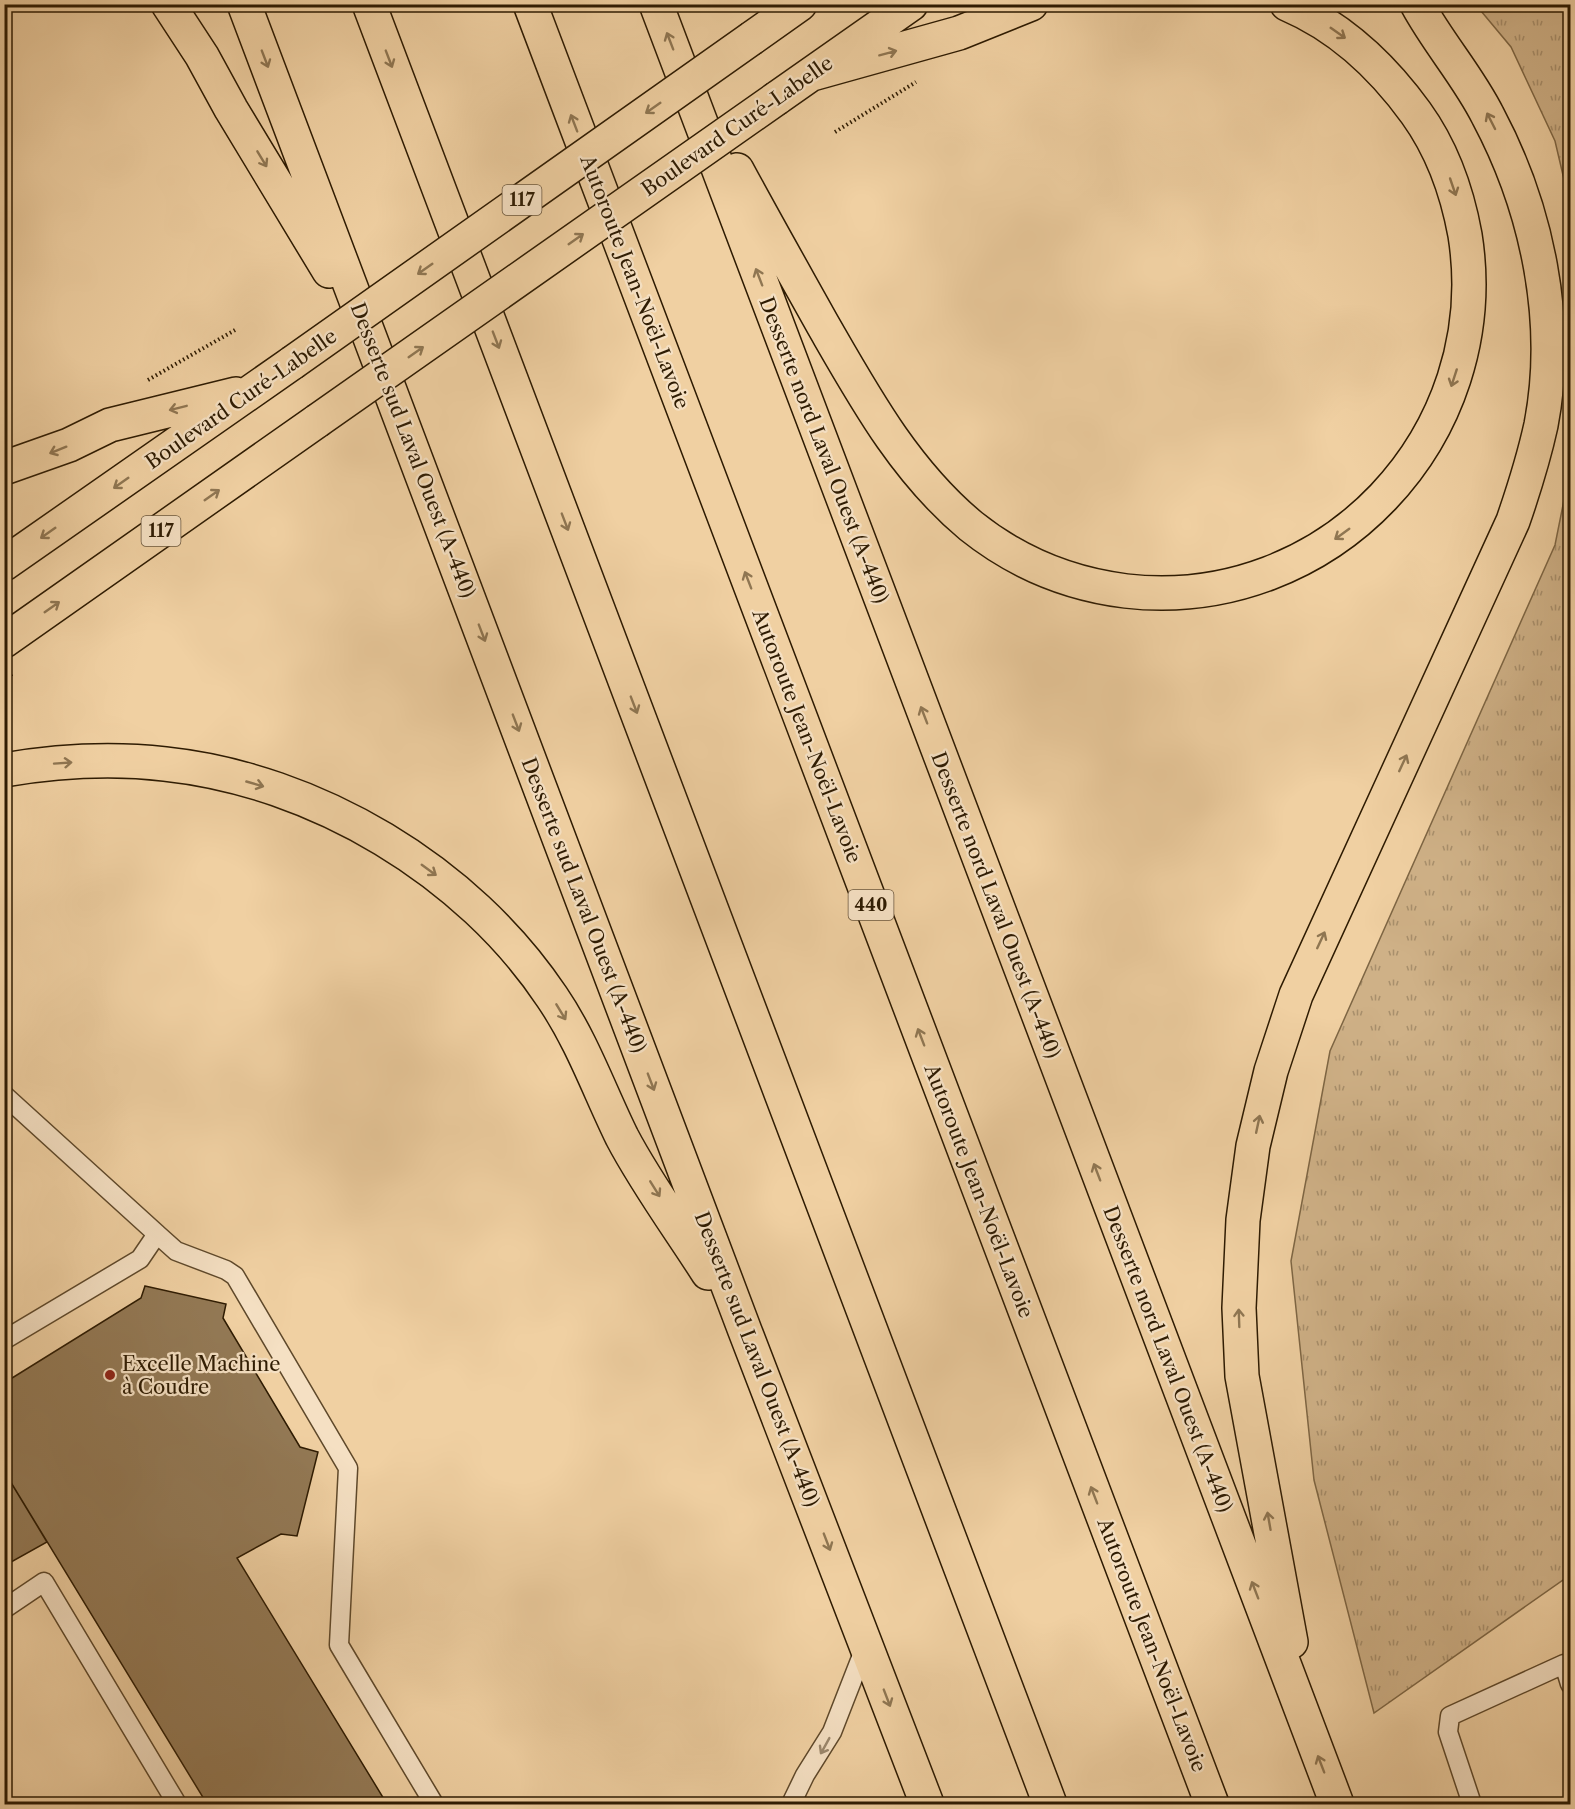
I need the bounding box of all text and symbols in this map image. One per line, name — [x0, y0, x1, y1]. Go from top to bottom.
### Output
one-way arrow — [1330, 27, 1346, 39]
one-way arrow — [664, 32, 675, 51]
one-way arrow — [879, 46, 898, 58]
one-way arrow — [260, 49, 271, 68]
one-way arrow — [385, 49, 396, 68]
street label: Boulevard Curé-Labelle — [637, 51, 837, 201]
one-way arrow — [645, 102, 661, 114]
one-way arrow — [1485, 113, 1497, 130]
one-way arrow — [568, 114, 579, 133]
one-way arrow — [256, 150, 268, 167]
street label: Autoroute Jean-Noël-Lavoie — [575, 151, 695, 412]
one-way arrow — [1449, 177, 1460, 196]
road number: 117 — [502, 185, 542, 215]
one-way arrow — [567, 233, 583, 245]
one-way arrow — [417, 263, 434, 275]
one-way arrow — [753, 268, 764, 287]
street label: Desserte nord Laval Ouest (A-440) — [754, 294, 894, 606]
street label: Desserte sud Laval Ouest (A-440) — [346, 299, 480, 601]
street label: Boulevard Curé-Labelle — [141, 324, 341, 474]
one-way arrow — [491, 330, 502, 349]
one-way arrow — [408, 345, 424, 358]
one-way arrow — [1447, 368, 1458, 387]
one-way arrow — [168, 403, 187, 415]
one-way arrow — [50, 445, 68, 456]
one-way arrow — [113, 477, 129, 489]
one-way arrow — [203, 489, 220, 501]
one-way arrow — [560, 512, 571, 531]
road number: 117 — [142, 516, 180, 546]
one-way arrow — [41, 527, 57, 540]
one-way arrow — [1334, 528, 1350, 540]
one-way arrow — [741, 571, 752, 590]
one-way arrow — [44, 601, 60, 613]
street label: Autoroute Jean-Noël-Lavoie — [747, 605, 867, 866]
one-way arrow — [477, 623, 488, 641]
one-way arrow — [629, 695, 640, 713]
one-way arrow — [918, 706, 929, 724]
one-way arrow — [511, 713, 522, 732]
street label: Desserte nord Laval Ouest (A-440) — [926, 749, 1066, 1061]
street label: Desserte sud Laval Ouest (A-440) — [517, 754, 651, 1056]
one-way arrow — [1397, 754, 1409, 772]
one-way arrow — [52, 757, 72, 768]
one-way arrow — [245, 779, 264, 790]
one-way arrow — [420, 864, 436, 876]
road number: 440 — [848, 890, 894, 920]
one-way arrow — [1315, 931, 1327, 949]
one-way arrow — [556, 1003, 568, 1020]
one-way arrow — [915, 1029, 926, 1047]
street label: Autoroute Jean-Noël-Lavoie — [919, 1060, 1039, 1321]
one-way arrow — [647, 1072, 658, 1091]
one-way arrow — [1253, 1115, 1264, 1134]
one-way arrow — [1091, 1163, 1102, 1182]
one-way arrow — [648, 1180, 661, 1197]
street label: Desserte nord Laval Ouest (A-440) — [1098, 1203, 1238, 1515]
street label: Desserte sud Laval Ouest (A-440) — [690, 1208, 824, 1510]
one-way arrow — [1233, 1308, 1245, 1328]
place label: Excelle Machine à Coudre — [122, 1352, 281, 1399]
marker: Excelle Machine à Coudre — [103, 1368, 117, 1382]
one-way arrow — [1088, 1486, 1099, 1504]
one-way arrow — [1263, 1512, 1274, 1532]
street label: Autoroute Jean-Noël-Lavoie — [1092, 1514, 1212, 1775]
one-way arrow — [822, 1532, 833, 1551]
one-way arrow — [1249, 1581, 1260, 1600]
one-way arrow — [882, 1688, 893, 1707]
one-way arrow — [819, 1736, 830, 1754]
one-way arrow — [1315, 1755, 1326, 1774]

